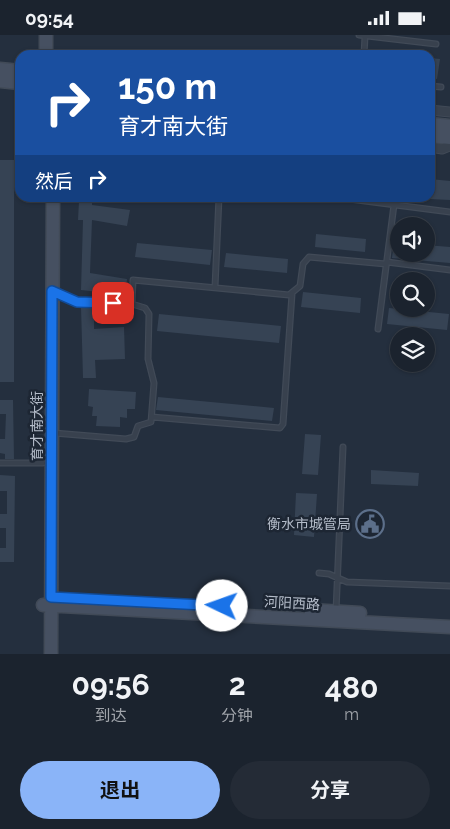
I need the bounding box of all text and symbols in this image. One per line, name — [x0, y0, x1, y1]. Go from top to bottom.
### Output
text: 09:54 — [25, 7, 74, 29]
text: 150 m — [118, 66, 217, 107]
icon: right — [35, 70, 100, 135]
text: 育才南大街 — [118, 113, 228, 139]
icon: right — [83, 165, 111, 193]
text: 然后 — [35, 170, 73, 192]
map controls — [390, 217, 435, 372]
button: sound — [390, 217, 435, 262]
button: search — [390, 272, 435, 317]
pin — [92, 282, 134, 324]
icon: arrive — [99, 289, 127, 317]
button: layers — [390, 327, 435, 372]
street label: 育才南大街 — [29, 391, 45, 461]
public building icon: 衡水市城管局 — [355, 509, 385, 539]
place label: 衡水市城管局 — [267, 516, 351, 532]
position arrow — [195, 579, 247, 631]
street label: 河阳西路 — [264, 594, 320, 612]
text: 09:56 — [71, 667, 150, 702]
text: 2 — [229, 667, 246, 702]
text: 480 — [325, 670, 378, 705]
text: m — [344, 705, 359, 724]
text: 到达 — [95, 706, 127, 725]
text: 分钟 — [221, 706, 253, 725]
button: 退出 — [20, 761, 220, 819]
button: 分享 — [230, 761, 430, 819]

